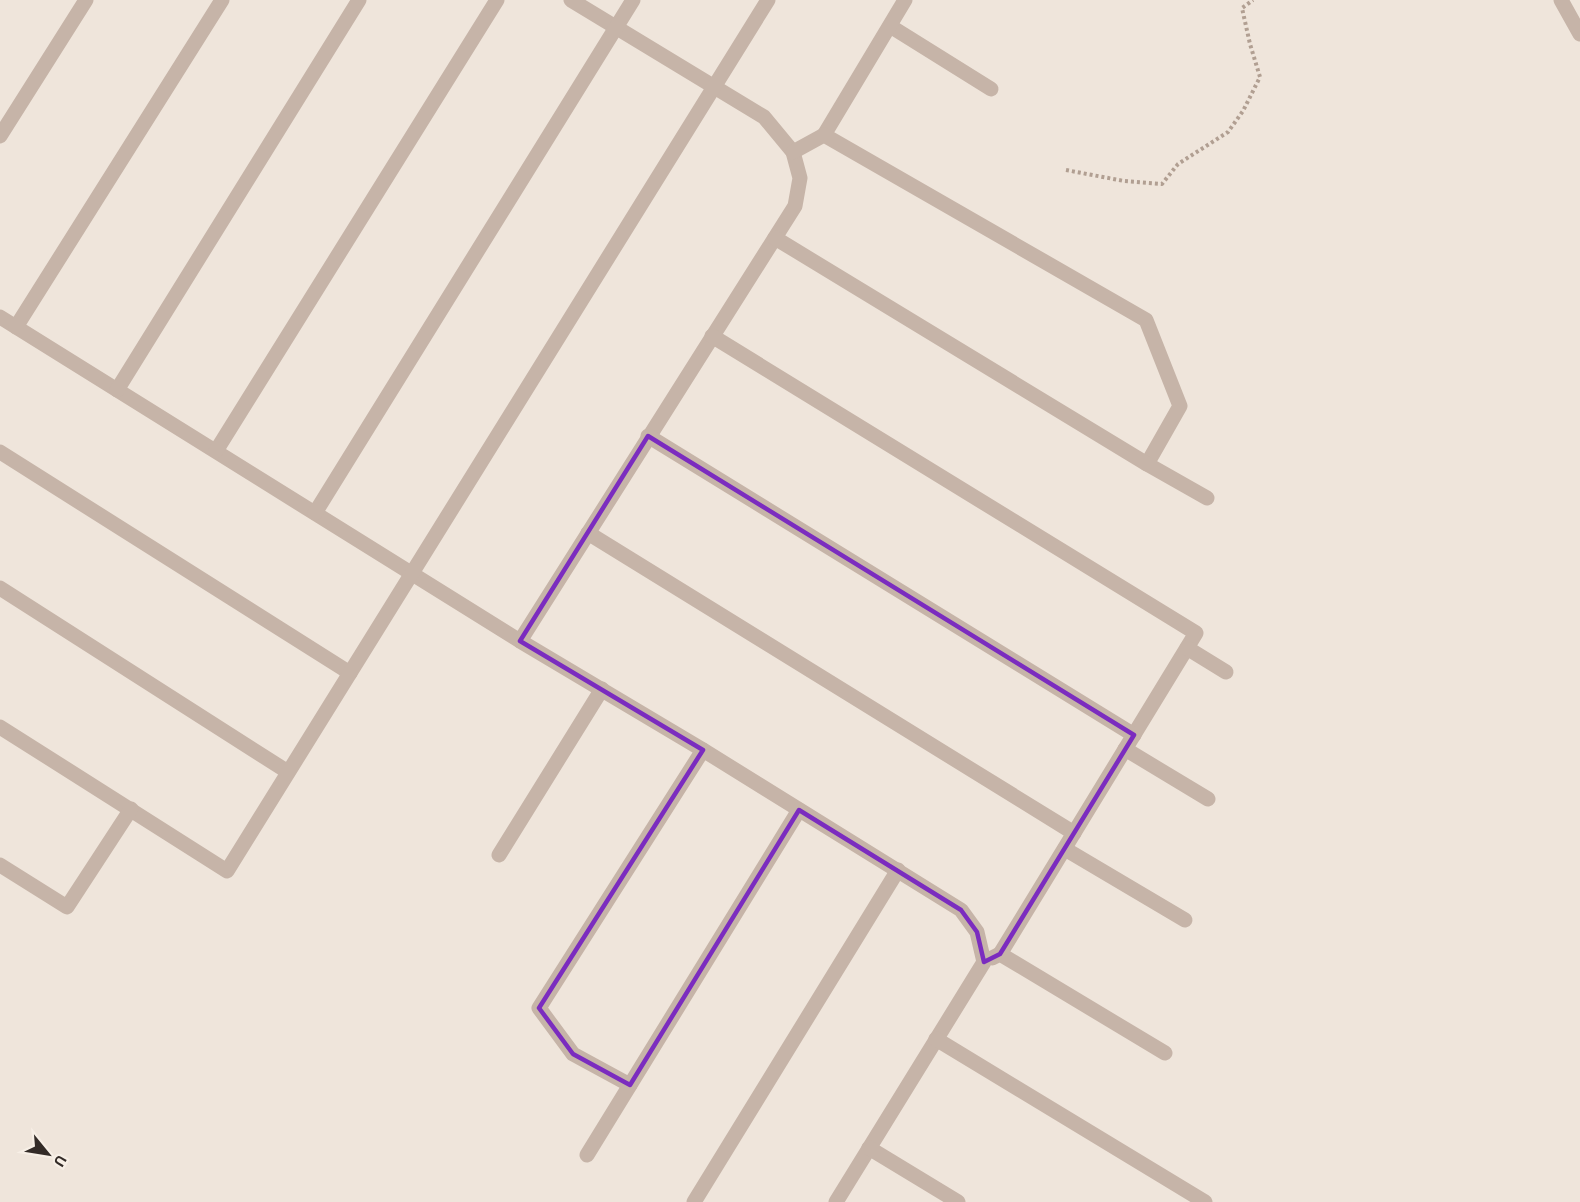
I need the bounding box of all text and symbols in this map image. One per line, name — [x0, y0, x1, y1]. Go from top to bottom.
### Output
north arrow — [18, 1124, 78, 1184]
text: U — [51, 1153, 70, 1169]

